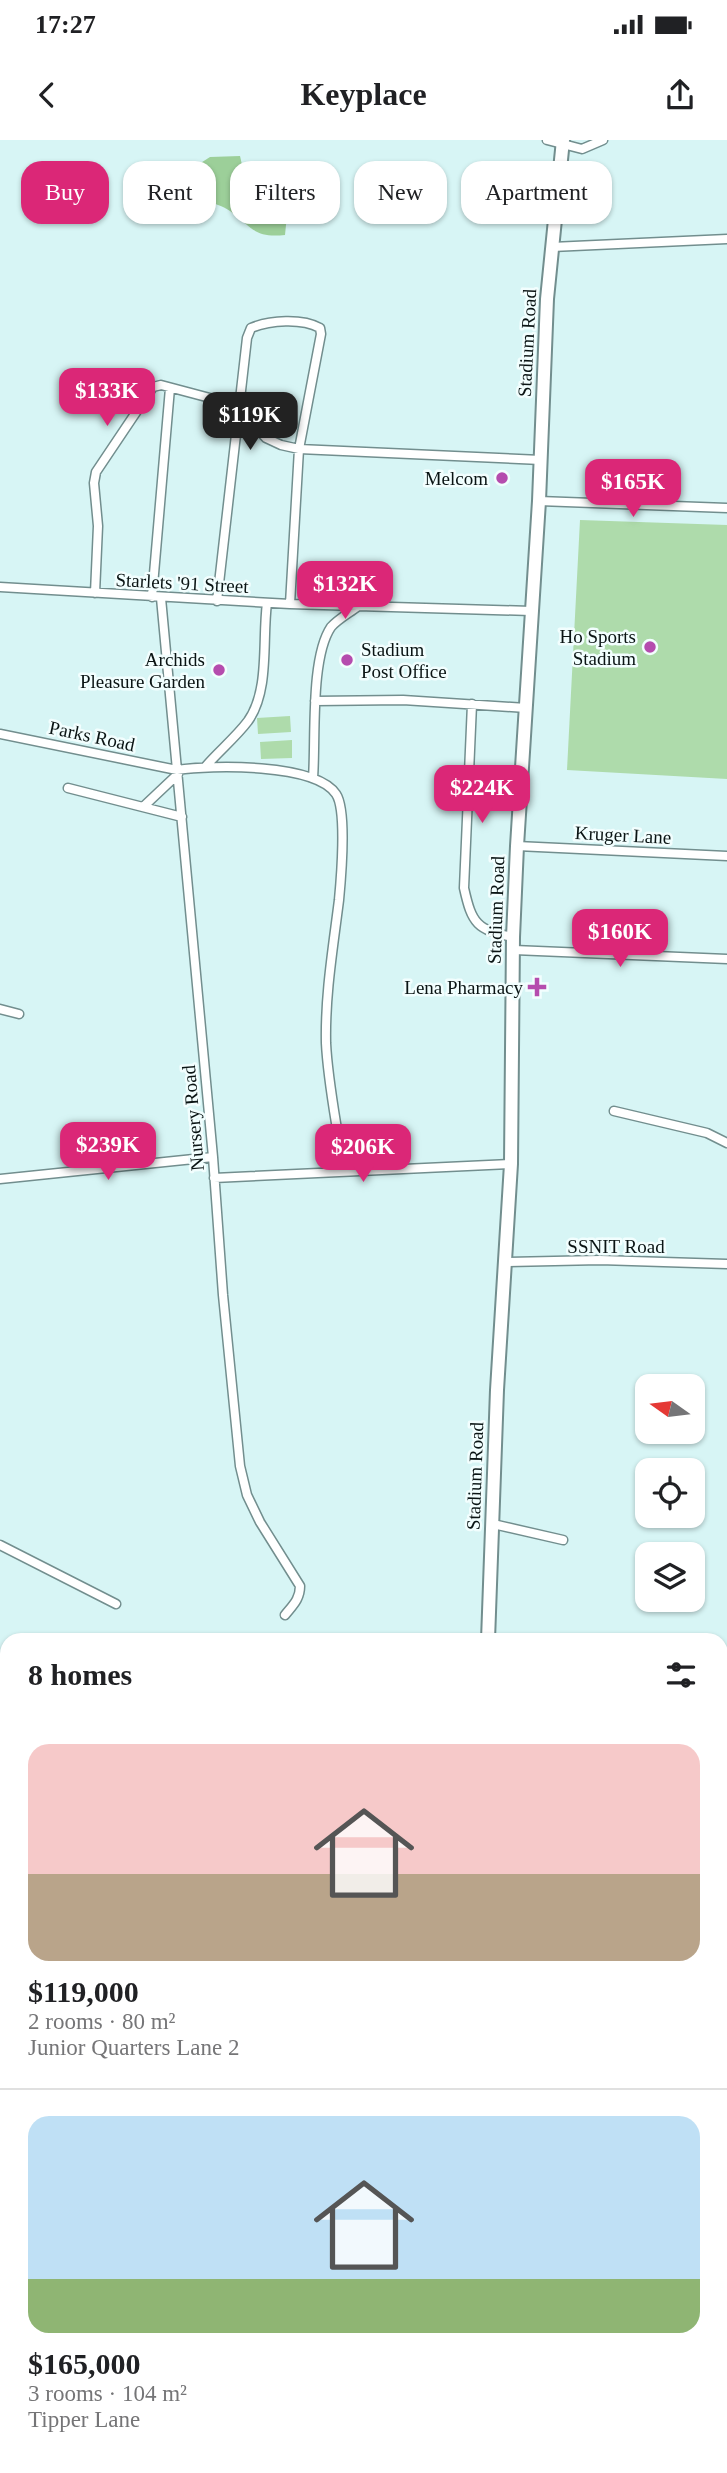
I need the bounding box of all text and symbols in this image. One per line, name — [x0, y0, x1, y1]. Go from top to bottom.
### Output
text: 17:27 — [35, 10, 96, 39]
icon: back — [28, 76, 66, 114]
text: Keyplace — [300, 76, 427, 112]
icon: share — [661, 76, 699, 114]
chip: Buy — [21, 161, 109, 224]
chip: Rent — [123, 161, 216, 224]
chip: Filters — [230, 161, 340, 224]
chip: New — [354, 161, 447, 224]
chip: Apartment — [461, 161, 612, 224]
street label: Stadium Road — [514, 288, 540, 398]
pin: $133K — [58, 369, 156, 428]
text: $133K — [75, 378, 139, 403]
pin: $119K — [201, 392, 299, 452]
text: $119K — [219, 402, 281, 427]
pin: $165K — [584, 460, 682, 519]
place label: Melcom — [425, 468, 488, 489]
text: $165K — [601, 469, 665, 494]
marker: Melcom — [494, 470, 510, 486]
pin: $132K — [296, 561, 394, 621]
street label: Starlets '91 Street — [115, 569, 250, 597]
text: $132K — [313, 571, 377, 596]
place label: Ho Sports Stadium — [559, 626, 636, 669]
place label: Stadium Post Office — [361, 639, 447, 682]
marker: Ho Sports Stadium — [642, 639, 658, 655]
place label: Archids Pleasure Garden — [80, 649, 205, 692]
marker: Stadium Post Office — [339, 652, 355, 668]
marker: Archids Pleasure Garden — [211, 662, 227, 678]
street label: Parks Road — [47, 717, 137, 755]
pin: $224K — [433, 766, 531, 825]
text: $224K — [450, 775, 514, 800]
street label: Kruger Lane — [574, 822, 672, 848]
street label: Stadium Road — [484, 855, 508, 964]
pin: $160K — [571, 910, 669, 969]
text: $160K — [588, 919, 652, 944]
place label: Lena Pharmacy — [404, 977, 523, 998]
marker: Lena Pharmacy — [529, 979, 545, 995]
street label: Nursery Road — [178, 1064, 208, 1172]
pin: $239K — [59, 1122, 157, 1182]
pin: $206K — [314, 1124, 412, 1184]
text: $239K — [76, 1132, 140, 1157]
text: $206K — [331, 1134, 395, 1159]
street label: SSNIT Road — [567, 1236, 665, 1257]
north arrow — [635, 1374, 705, 1444]
map controls — [635, 1374, 705, 1612]
street label: Stadium Road — [463, 1421, 487, 1530]
button: locate — [635, 1458, 705, 1528]
button: layers — [635, 1542, 705, 1612]
icon: filters — [662, 1656, 700, 1694]
text: 8 homes — [28, 1658, 132, 1691]
icon: home — [301, 1790, 427, 1916]
text: $119,000 — [28, 1975, 139, 2008]
text: 2 rooms · 80 m² — [28, 2009, 175, 2034]
text: Junior Quarters Lane 2 — [28, 2035, 239, 2060]
icon: home — [301, 2162, 427, 2288]
text: $165,000 — [28, 2347, 141, 2380]
text: 3 rooms · 104 m² — [28, 2381, 187, 2406]
text: Tipper Lane — [28, 2407, 140, 2432]

